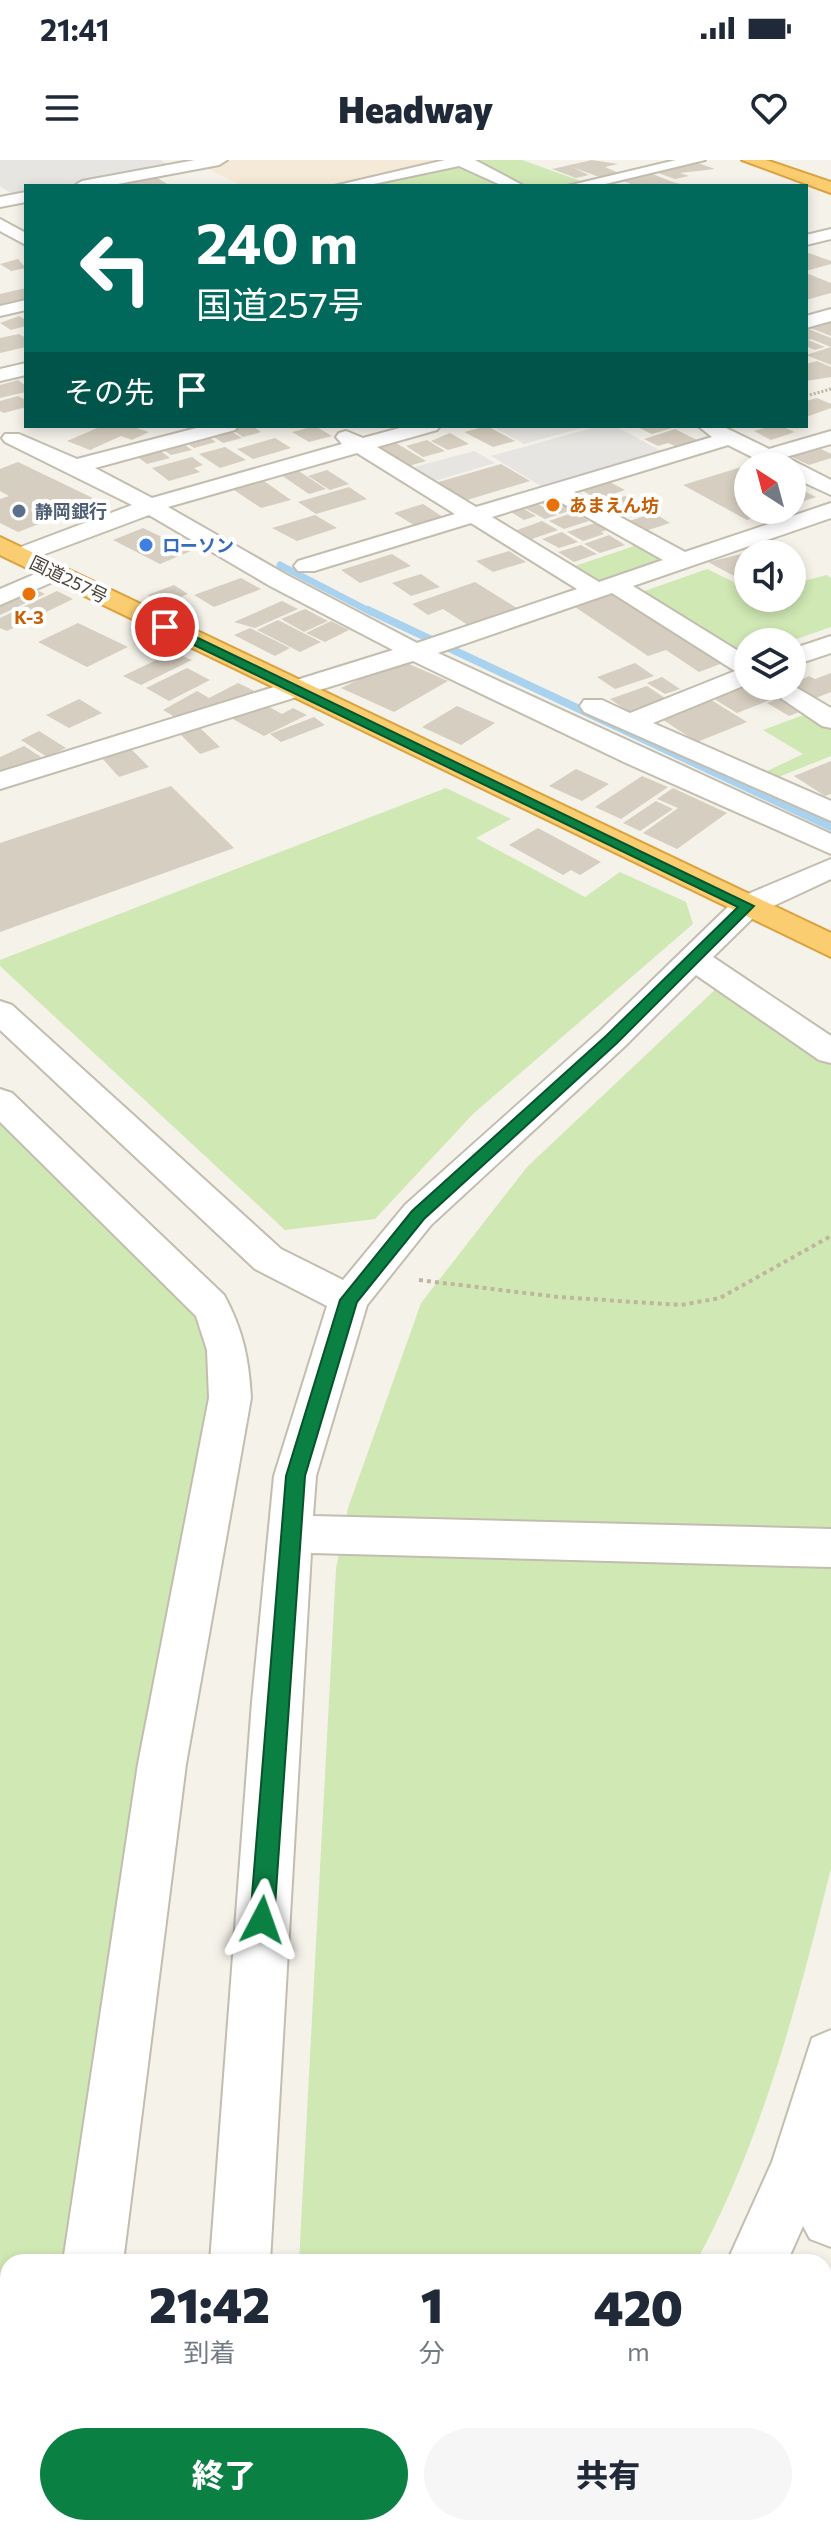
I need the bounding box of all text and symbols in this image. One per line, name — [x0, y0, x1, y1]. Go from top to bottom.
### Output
text: 21:41 — [40, 10, 110, 47]
icon: menu — [40, 86, 84, 130]
text: Headway — [338, 86, 493, 130]
icon: heart — [747, 86, 791, 130]
text: 240 m — [196, 207, 358, 276]
icon: left — [64, 216, 168, 320]
text: 国道257号 — [196, 281, 364, 325]
icon: arrive — [170, 368, 214, 412]
text: その先 — [64, 372, 154, 409]
north arrow — [734, 452, 806, 524]
map controls — [734, 452, 806, 700]
place label: あまえん坊 — [569, 494, 659, 516]
marker: あまえん坊 — [544, 496, 562, 514]
place label: 静岡銀行 — [35, 500, 107, 522]
marker: 静岡銀行 — [10, 502, 28, 520]
place label: ローソン — [162, 534, 234, 556]
marker: ローソン — [137, 536, 155, 554]
button: sound — [734, 540, 806, 612]
street label: 国道257号 — [27, 551, 111, 607]
marker: K-3 — [20, 585, 38, 603]
pin — [131, 593, 199, 661]
icon: arrive — [143, 605, 187, 649]
place label: K-3 — [14, 606, 44, 628]
button: layers — [734, 628, 806, 700]
position arrow — [220, 1878, 304, 1962]
text: 21:42 — [149, 2274, 270, 2333]
text: 1 — [421, 2274, 443, 2333]
text: 420 — [594, 2277, 683, 2336]
text: m — [627, 2335, 650, 2366]
text: 到着 — [183, 2336, 235, 2367]
text: 分 — [419, 2336, 445, 2367]
button: 終了 — [40, 2428, 408, 2520]
button: 共有 — [424, 2428, 792, 2520]

